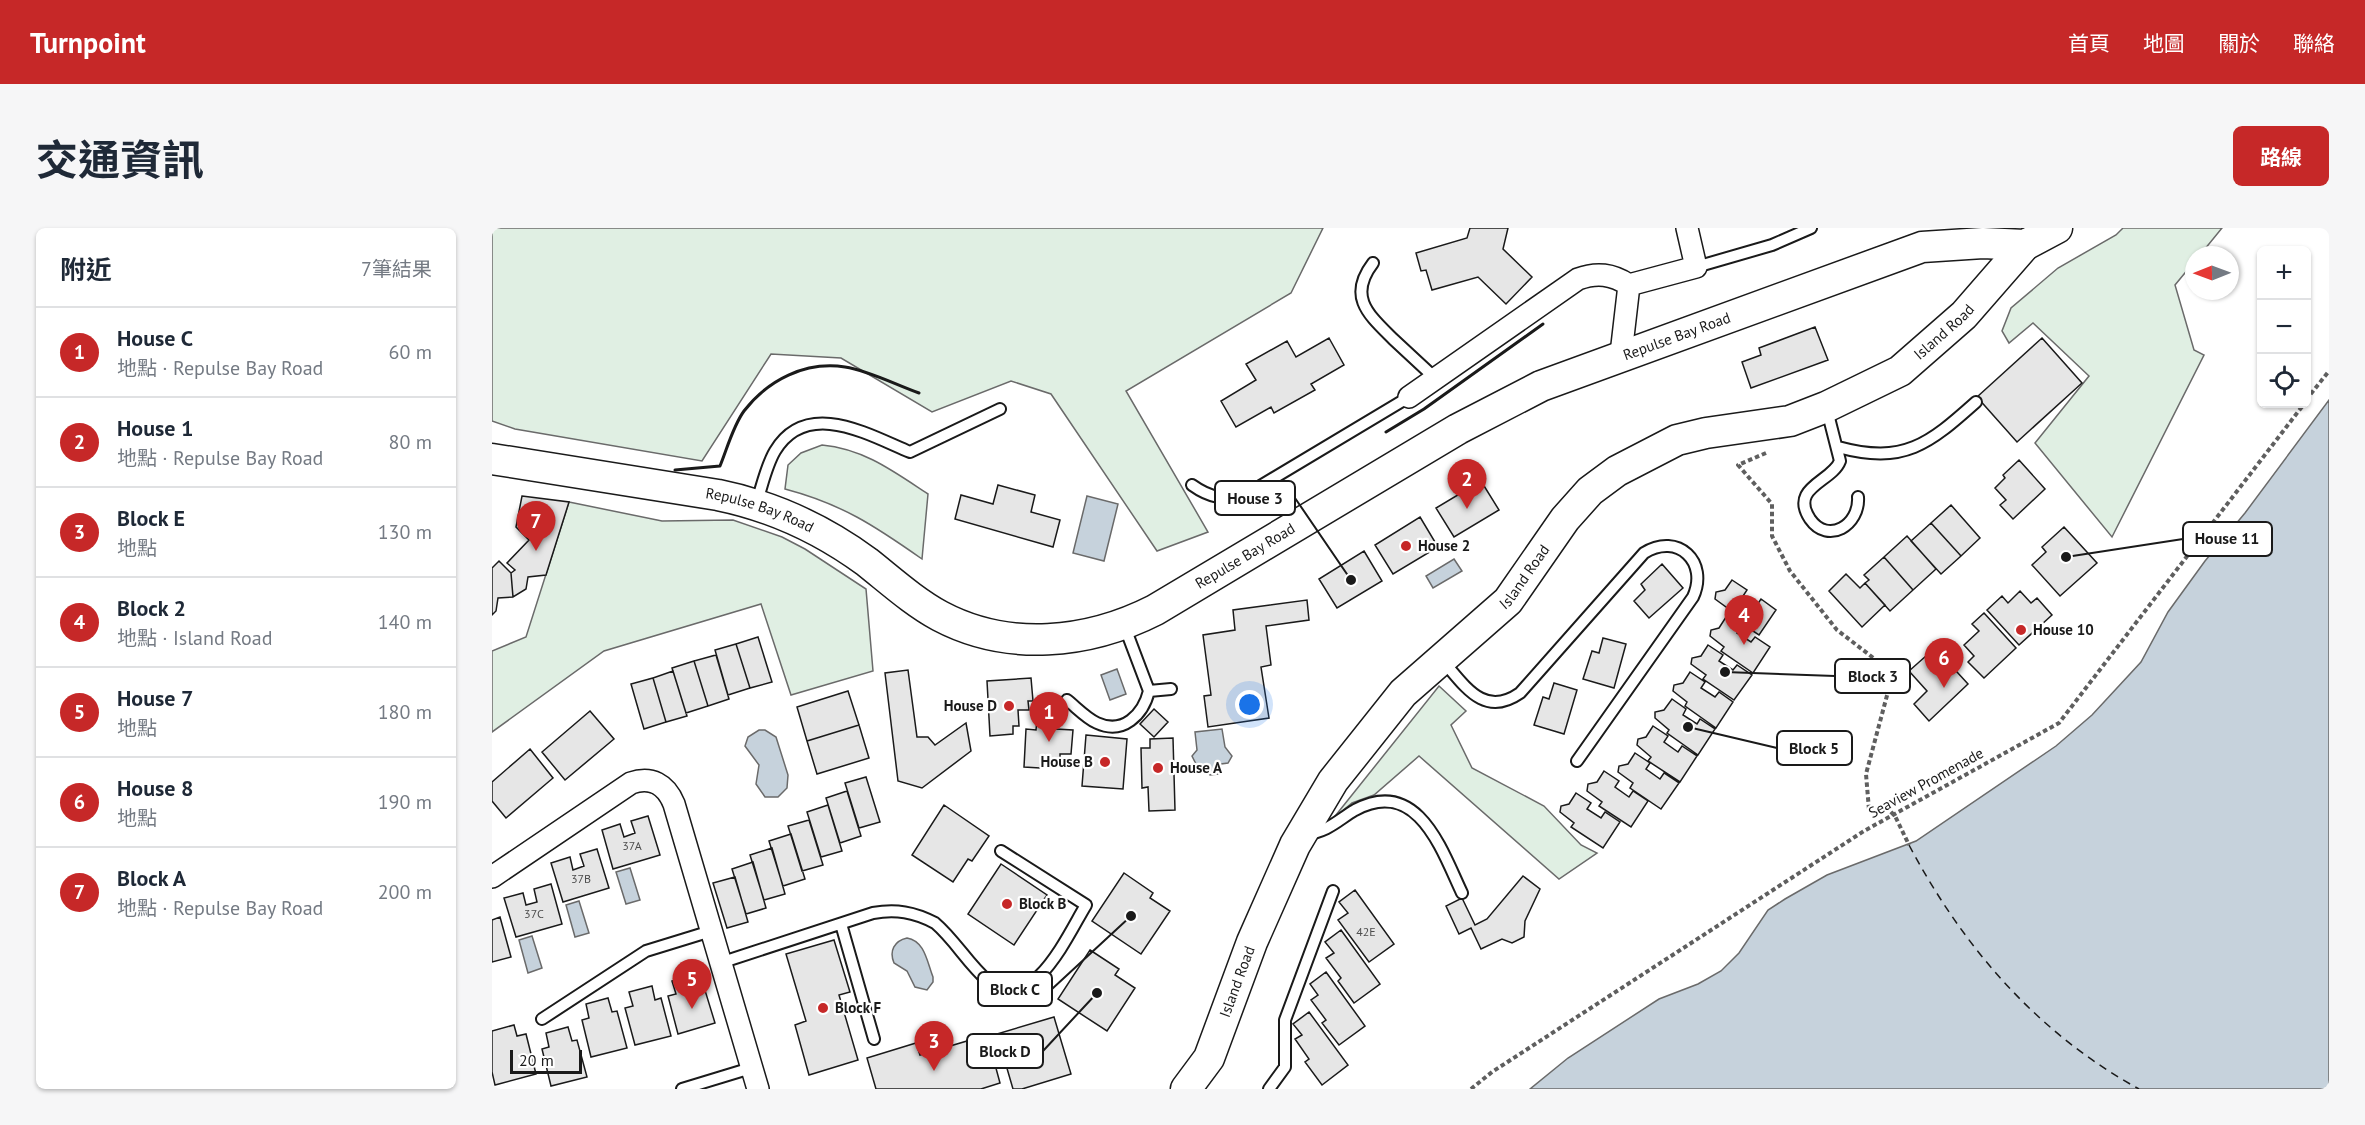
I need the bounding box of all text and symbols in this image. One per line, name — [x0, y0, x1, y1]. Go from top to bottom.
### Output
text: Turnpoint — [30, 24, 146, 61]
text: 首頁 — [2068, 30, 2110, 57]
text: 地圖 — [2143, 30, 2185, 57]
text: 關於 — [2218, 30, 2260, 57]
text: 聯絡 — [2293, 30, 2335, 57]
button: 路線 — [2233, 126, 2329, 186]
text: 交通資訊 — [36, 132, 204, 187]
north arrow — [2185, 246, 2239, 300]
map controls — [2257, 246, 2311, 408]
button: + — [2257, 246, 2311, 300]
text: 附近 — [60, 253, 112, 286]
text: 7筆結果 — [361, 256, 432, 282]
street label: Island Road — [1910, 300, 1978, 364]
button: − — [2257, 300, 2311, 354]
street label: Repulse Bay Road — [1620, 308, 1733, 364]
text: House C — [117, 324, 193, 352]
text: 1 — [74, 339, 85, 365]
text: 60 m — [389, 339, 432, 365]
button: locate — [2257, 354, 2311, 408]
text: 地點 · Repulse Bay Road — [117, 355, 323, 381]
text: House 1 — [117, 414, 193, 442]
text: 2 — [74, 429, 85, 455]
text: 80 m — [389, 429, 432, 455]
text: 地點 · Repulse Bay Road — [117, 445, 323, 471]
pin: 2 — [1448, 460, 1486, 509]
callout: House 3 — [1215, 481, 1295, 515]
street label: Repulse Bay Road — [704, 483, 817, 536]
text: House 3 — [1227, 488, 1283, 508]
pin: 7 — [516, 502, 555, 551]
text: Block E — [117, 504, 185, 532]
text: 3 — [74, 519, 85, 545]
text: 130 m — [378, 519, 432, 545]
street label: Repulse Bay Road — [1192, 519, 1298, 593]
callout: House 11 — [2183, 522, 2272, 556]
text: House 11 — [2195, 528, 2259, 548]
text: 地點 — [117, 535, 157, 561]
place label: House 2 — [1418, 536, 1470, 555]
marker: House 2 — [1399, 539, 1413, 553]
street label: Island Road — [1495, 541, 1553, 613]
text: Block 2 — [117, 594, 186, 622]
pin: 4 — [1724, 596, 1764, 645]
text: 4 — [74, 609, 85, 635]
text: 140 m — [378, 609, 432, 635]
place label: House 10 — [2033, 620, 2094, 639]
marker: House 10 — [2014, 623, 2028, 637]
text: 地點 · Island Road — [117, 625, 272, 651]
pin: 6 — [1924, 638, 1964, 688]
callout: Block 3 — [1835, 659, 1910, 693]
text: Block 3 — [1848, 666, 1898, 686]
text: House 7 — [117, 684, 193, 712]
your location — [1235, 690, 1264, 719]
pin: 1 — [1030, 692, 1068, 742]
place label: House D — [944, 696, 997, 715]
text: 5 — [74, 699, 85, 725]
text: 180 m — [378, 699, 432, 725]
marker: House D — [1002, 699, 1016, 713]
text: 地點 — [117, 715, 157, 741]
callout: Block 5 — [1777, 731, 1852, 765]
text: Block 5 — [1789, 738, 1839, 758]
street label: Seaview Promenade — [1865, 743, 1987, 822]
place label: House B — [1040, 752, 1093, 771]
marker: House B — [1098, 755, 1112, 769]
place label: House A — [1170, 758, 1223, 777]
marker: House A — [1151, 761, 1165, 775]
text: House 8 — [117, 774, 193, 802]
text: 6 — [74, 789, 85, 815]
text: 190 m — [378, 789, 432, 815]
text: 地點 — [117, 805, 157, 831]
house number: 37A — [622, 838, 642, 853]
text: Block A — [117, 864, 186, 892]
house number: 37B — [571, 871, 591, 886]
text: 7 — [74, 879, 85, 905]
text: 200 m — [378, 879, 432, 905]
place label: Block B — [1019, 894, 1067, 913]
text: 地點 · Repulse Bay Road — [117, 895, 323, 921]
marker: Block B — [1000, 897, 1014, 911]
house number: 37C — [524, 906, 544, 921]
house number: 42E — [1356, 924, 1376, 939]
street label: Island Road — [1215, 943, 1259, 1020]
pin: 5 — [672, 960, 712, 1009]
callout: Block C — [978, 972, 1052, 1006]
text: Block C — [990, 979, 1040, 999]
place label: Block F — [835, 998, 882, 1017]
marker: Block F — [816, 1001, 830, 1015]
pin: 3 — [914, 1022, 954, 1071]
callout: Block D — [967, 1034, 1043, 1068]
text: Block D — [979, 1041, 1031, 1061]
scale bar — [510, 1047, 582, 1074]
text: 20 m — [519, 1050, 554, 1070]

